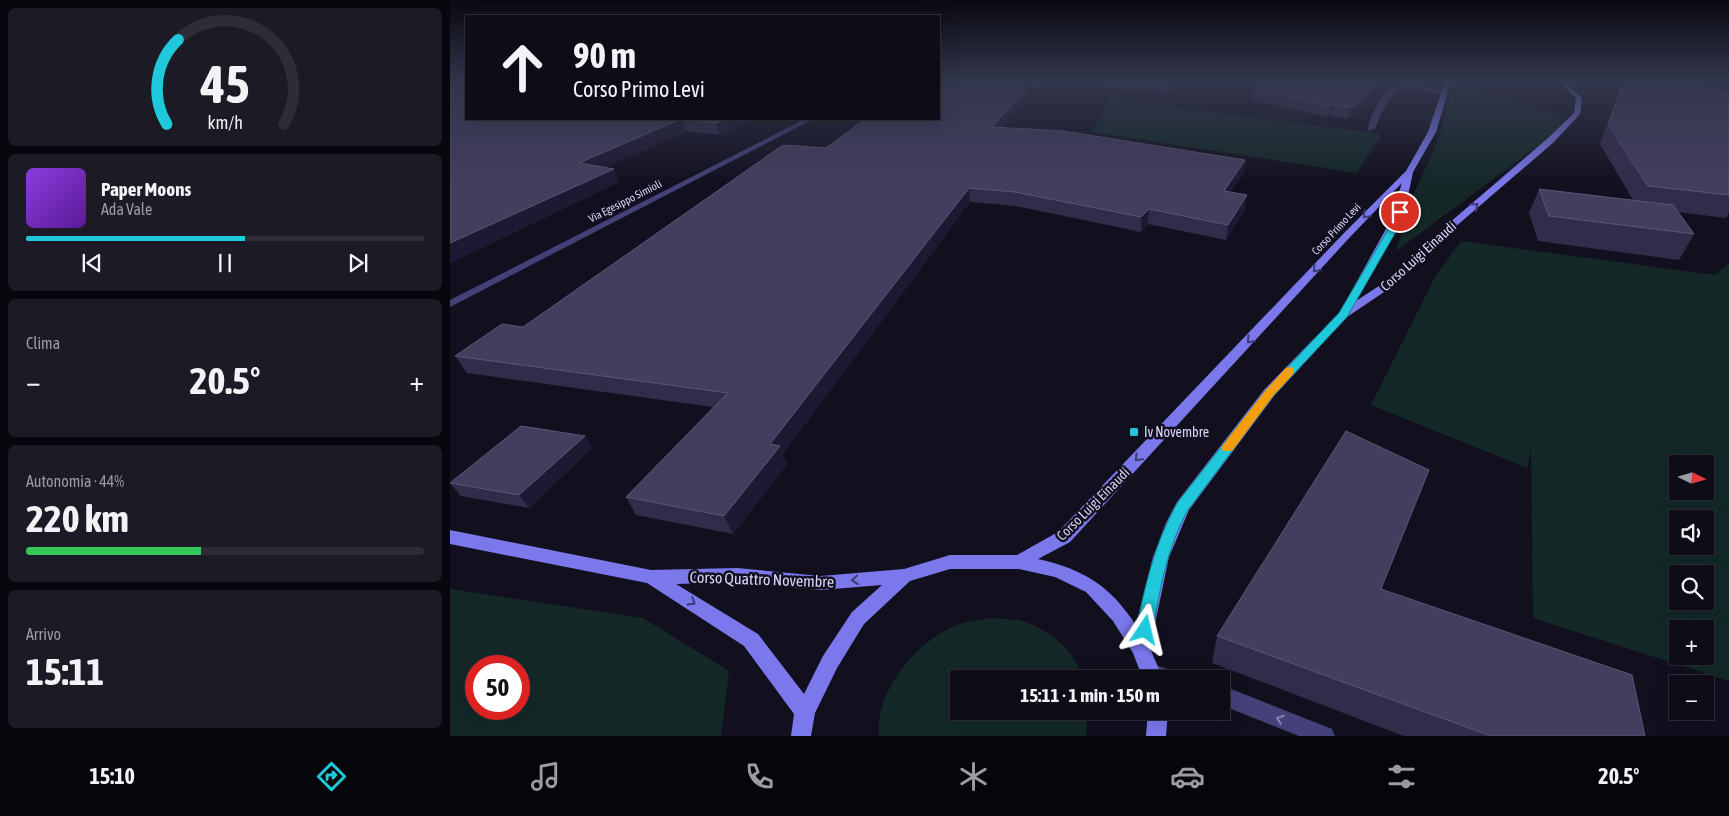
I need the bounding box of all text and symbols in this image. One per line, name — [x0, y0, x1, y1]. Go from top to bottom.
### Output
icon: ahead — [490, 35, 555, 100]
text: 90 m — [573, 35, 636, 75]
text: 45 — [200, 54, 249, 114]
text: Corso Primo Levi — [573, 76, 705, 102]
text: km/h — [207, 112, 243, 133]
street label: Via Egesippo Simioli — [586, 177, 664, 225]
text: Paper Moons — [101, 178, 191, 200]
pin — [1379, 191, 1421, 233]
icon: arrive — [1386, 198, 1414, 226]
text: Ada Vale — [101, 200, 152, 218]
street label: Corso Primo Levi — [1309, 201, 1363, 257]
one-way arrow — [1469, 203, 1478, 212]
one-way arrow — [1363, 209, 1372, 218]
street label: Corso Luigi Einaudi — [1377, 218, 1459, 294]
icon: previous — [78, 249, 106, 277]
icon: pause — [211, 249, 239, 277]
icon: next — [344, 249, 372, 277]
one-way arrow — [1312, 264, 1321, 273]
text: Clima — [26, 334, 60, 352]
one-way arrow — [1247, 335, 1256, 344]
text: 20.5° — [190, 359, 260, 402]
text: − — [26, 365, 41, 397]
text: + — [409, 365, 424, 397]
place label: Iv Novembre — [1144, 424, 1209, 440]
marker: Iv Novembre — [1128, 426, 1140, 438]
one-way arrow — [1135, 453, 1144, 462]
north arrow — [1669, 455, 1714, 500]
map controls — [1669, 455, 1714, 720]
street label: Corso Luigi Einaudi — [1053, 464, 1133, 544]
text: Autonomia · 44% — [26, 472, 124, 490]
text: 220 km — [26, 497, 129, 540]
button: sound — [1669, 510, 1714, 555]
button: search — [1669, 565, 1714, 610]
street label: Corso Quattro Novembre — [689, 567, 835, 591]
one-way arrow — [851, 575, 859, 586]
one-way arrow — [687, 596, 696, 606]
position arrow — [1118, 603, 1170, 655]
button: + — [1669, 620, 1714, 665]
text: Arrivo — [26, 625, 61, 643]
text: 15:11 — [26, 650, 104, 693]
speed limit sign: 50 — [465, 655, 530, 720]
button: − — [1669, 675, 1714, 720]
text: 15:11 · 1 min · 150 m — [1020, 684, 1160, 706]
one-way arrow — [1276, 715, 1285, 725]
icon: directions — [314, 759, 349, 794]
icon: music — [528, 759, 563, 794]
icon: phone — [742, 759, 777, 794]
icon: climate — [956, 759, 991, 794]
icon: car — [1170, 759, 1205, 794]
icon: filters — [1384, 759, 1419, 794]
text: 15:10 — [90, 763, 135, 789]
text: 20.5° — [1598, 763, 1639, 789]

